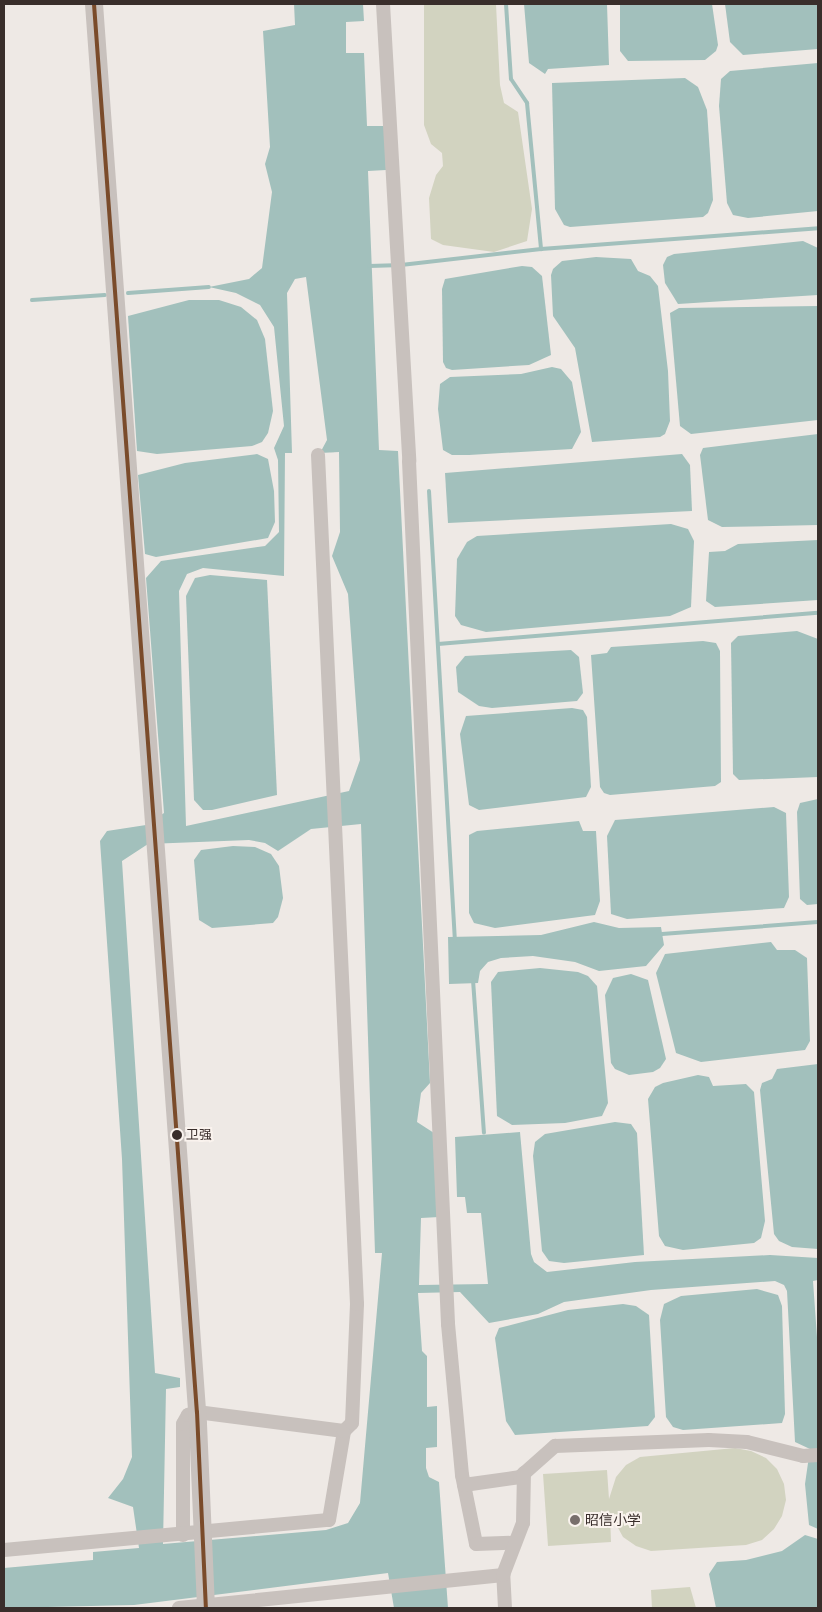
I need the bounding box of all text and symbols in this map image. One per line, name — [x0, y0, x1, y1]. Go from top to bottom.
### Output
place label: 卫强 — [186, 1127, 212, 1143]
marker: 卫强 — [172, 1130, 182, 1140]
place label: 昭信小学 — [585, 1512, 641, 1528]
marker: 昭信小学 — [569, 1514, 581, 1526]

